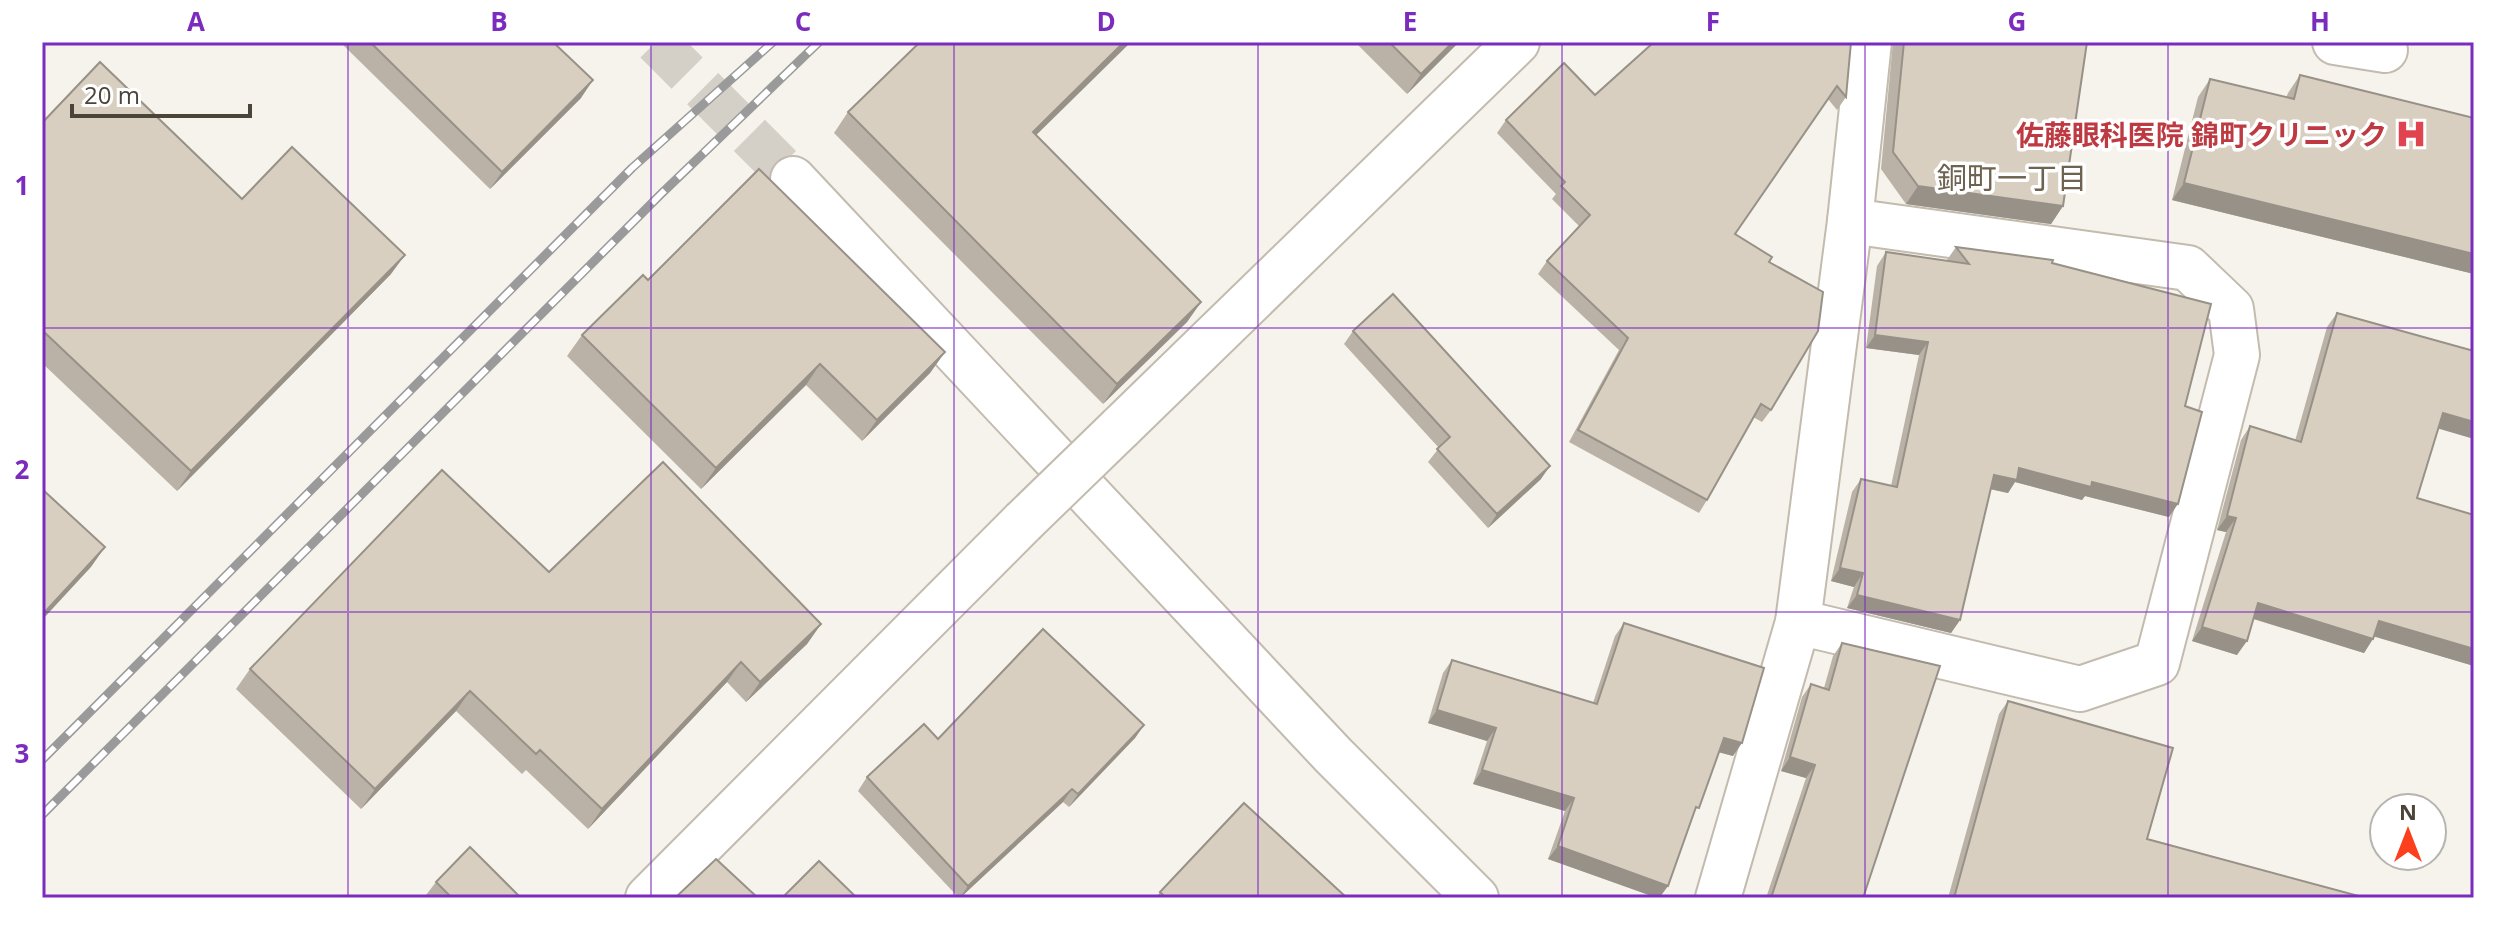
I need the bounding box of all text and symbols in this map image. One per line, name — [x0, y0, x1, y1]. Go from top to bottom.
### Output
text: A — [187, 3, 205, 39]
text: B — [490, 3, 508, 39]
text: C — [795, 3, 811, 39]
text: D — [1096, 3, 1116, 39]
text: E — [1403, 3, 1417, 39]
text: F — [1706, 3, 1720, 39]
text: G — [2008, 3, 2026, 39]
text: H — [2310, 3, 2330, 39]
scale bar — [72, 68, 250, 118]
text: 20 m — [84, 78, 140, 111]
place label: 佐藤眼科医院 錦町クリニック — [2016, 115, 2387, 153]
hospital icon: 佐藤眼科医院 錦町クリニック — [2394, 117, 2428, 151]
district label: 銅町一丁目 — [1937, 157, 2087, 198]
text: 1 — [15, 167, 29, 203]
text: 2 — [15, 451, 30, 487]
text: 3 — [15, 735, 29, 771]
north arrow — [2368, 792, 2448, 872]
text: N — [2399, 796, 2417, 826]

